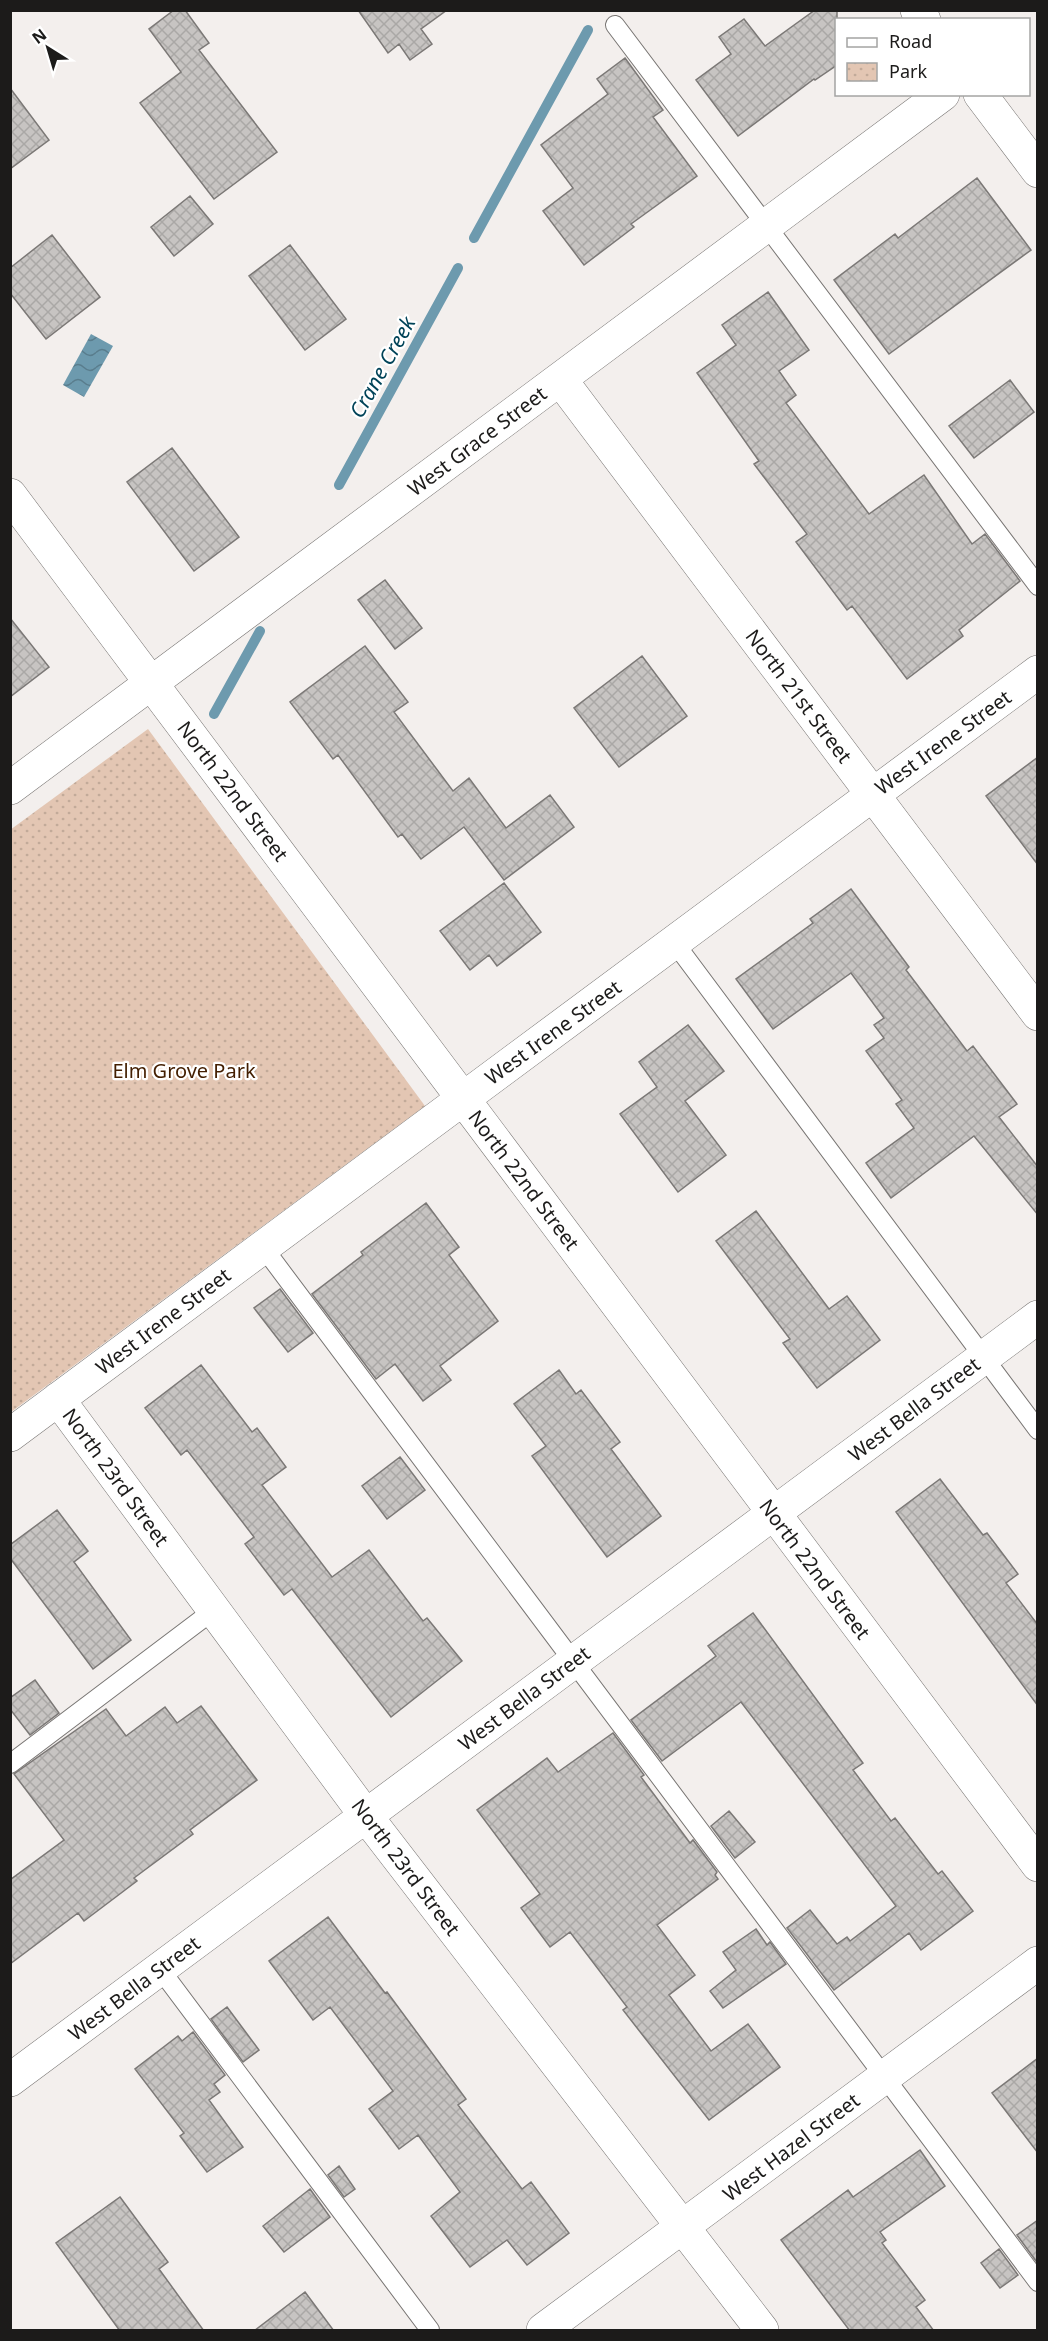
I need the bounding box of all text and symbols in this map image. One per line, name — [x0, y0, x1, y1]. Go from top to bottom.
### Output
north arrow — [18, 18, 78, 78]
legend — [835, 18, 1030, 96]
text: N — [27, 23, 51, 49]
text: Road — [889, 29, 932, 53]
text: Park — [889, 59, 927, 83]
water label: Crane Creek — [343, 310, 422, 423]
street label: West Grace Street — [402, 380, 552, 502]
street label: North 21st Street — [740, 624, 858, 768]
street label: West Irene Street — [869, 683, 1017, 801]
street label: North 22nd Street — [171, 715, 295, 867]
street label: West Irene Street — [479, 973, 627, 1091]
park label: Elm Grove Park — [112, 1057, 256, 1084]
street label: North 22nd Street — [462, 1104, 586, 1256]
street label: West Irene Street — [90, 1261, 236, 1381]
street label: West Bella Street — [843, 1351, 985, 1467]
street label: North 23rd Street — [57, 1403, 175, 1551]
street label: North 22nd Street — [753, 1493, 877, 1645]
street label: West Bella Street — [453, 1640, 595, 1756]
street label: North 23rd Street — [346, 1793, 466, 1941]
street label: West Bella Street — [63, 1930, 205, 2046]
street label: West Hazel Street — [717, 2087, 865, 2207]

